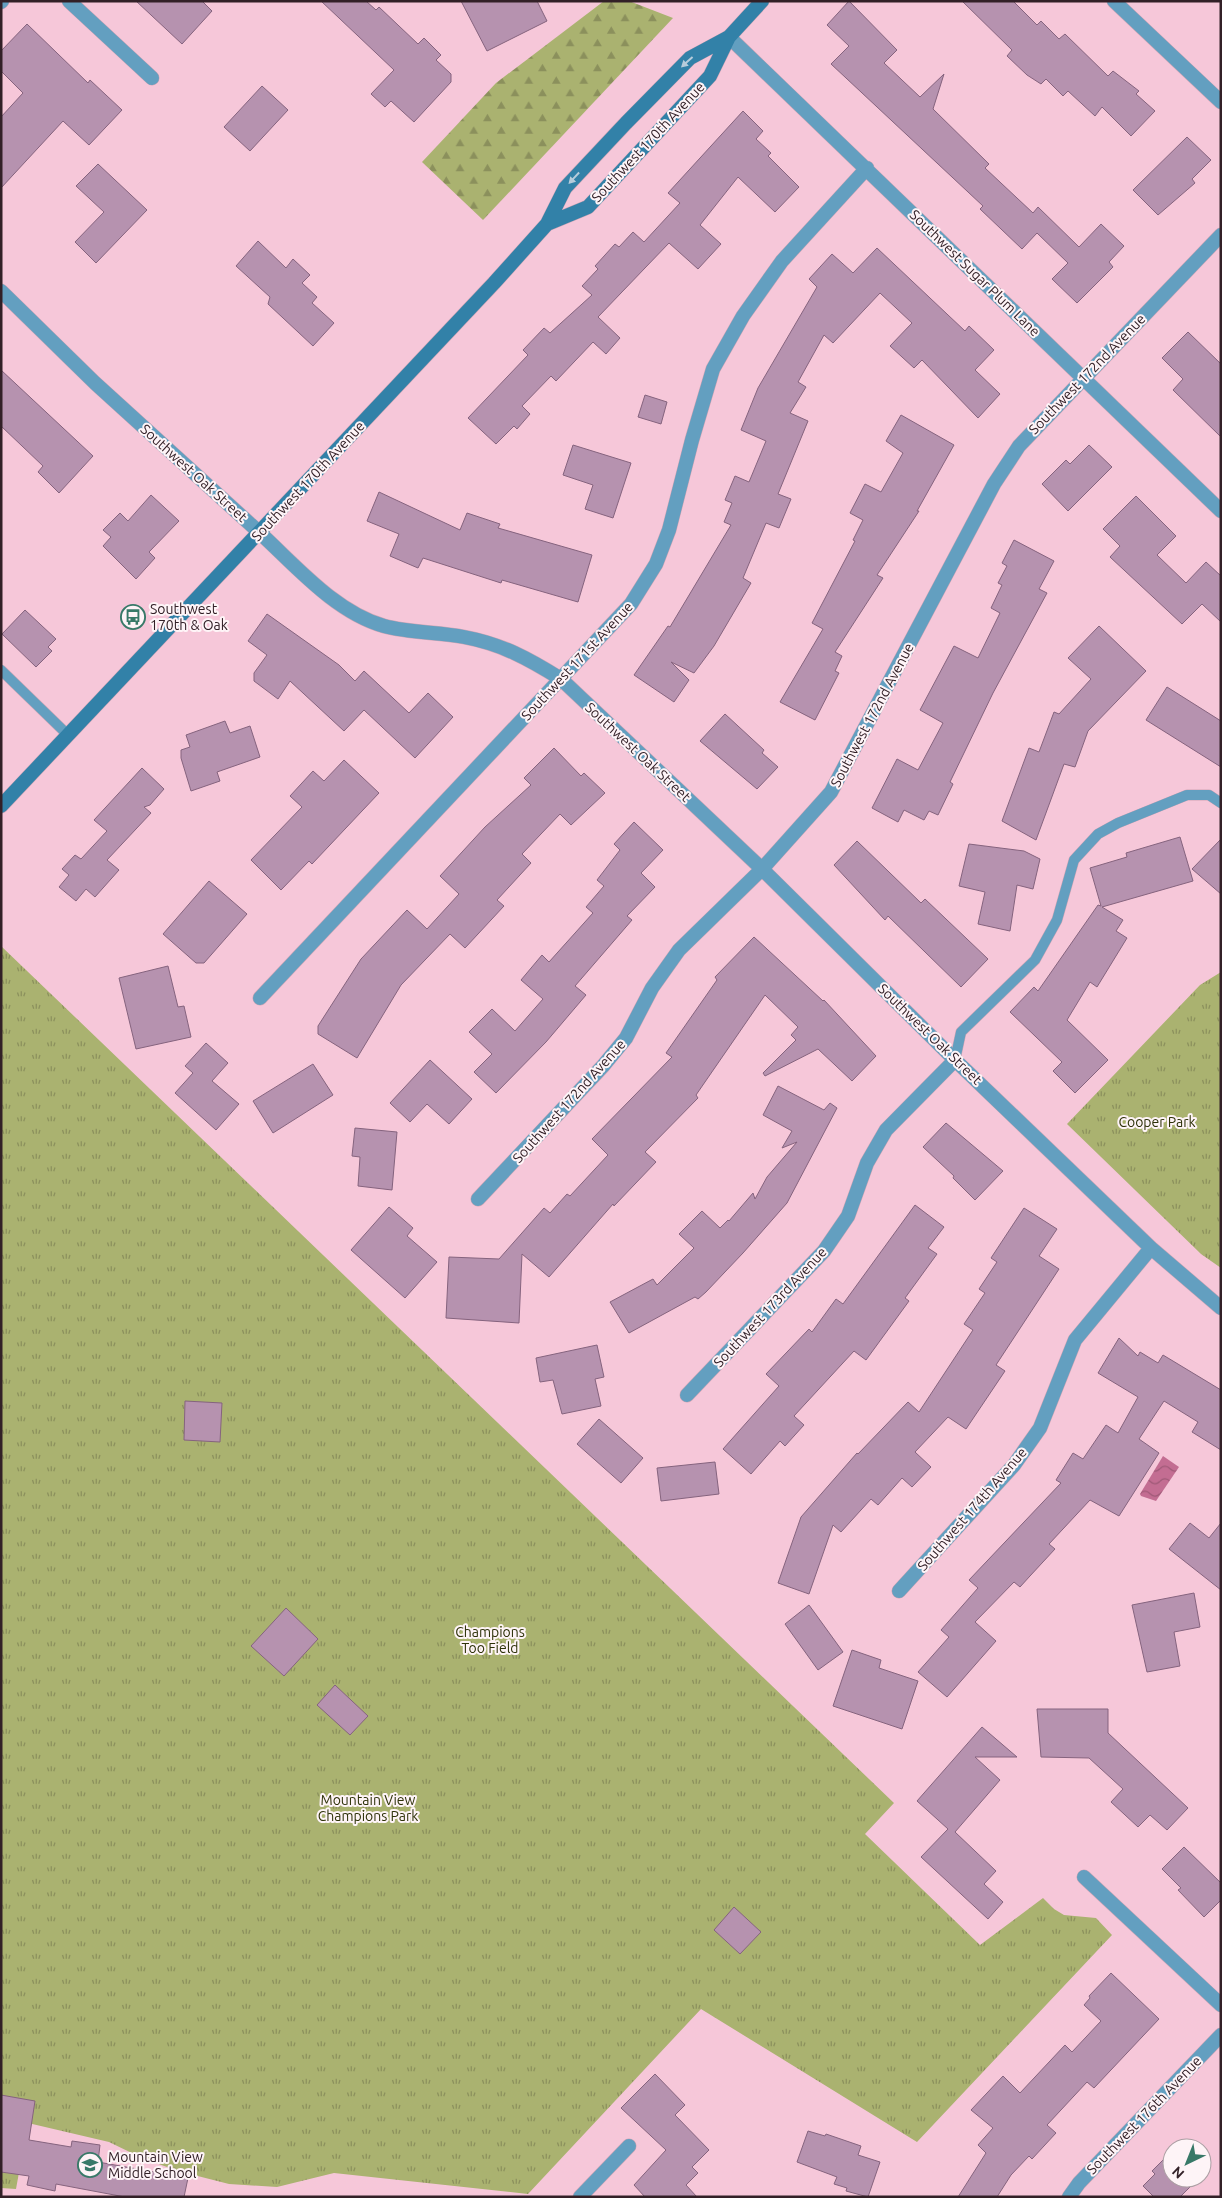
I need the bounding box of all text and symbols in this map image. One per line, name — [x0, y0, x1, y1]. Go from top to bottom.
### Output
one-way arrow — [682, 56, 694, 68]
street label: Southwest 170th Avenue — [588, 79, 708, 205]
one-way arrow — [568, 172, 580, 184]
street label: Southwest Sugar Plum Lane — [907, 207, 1043, 339]
street label: Southwest 172nd Avenue — [1025, 311, 1149, 437]
street label: Southwest 170th Avenue — [248, 418, 368, 544]
street label: Southwest Oak Street — [137, 421, 251, 525]
street label: Southwest 171st Avenue — [518, 598, 636, 724]
place label: Southwest 170th & Oak — [150, 601, 228, 633]
bus stop icon: Southwest 170th & Oak — [120, 604, 146, 630]
street label: Southwest 172nd Avenue — [827, 640, 917, 790]
street label: Southwest Oak Street — [582, 699, 694, 805]
street label: Southwest Oak Street — [875, 980, 985, 1088]
street label: Southwest 172nd Avenue — [509, 1036, 629, 1166]
park label: Cooper Park — [1118, 1114, 1196, 1130]
street label: Southwest 173rd Avenue — [710, 1244, 830, 1370]
street label: Southwest 174th Avenue — [914, 1444, 1030, 1574]
park label: Champions Too Field — [455, 1624, 525, 1656]
park label: Mountain View Champions Park — [318, 1792, 418, 1824]
street label: Southwest 176th Avenue — [1083, 2053, 1205, 2177]
north arrow — [1162, 2138, 1212, 2188]
place label: Mountain View Middle School — [108, 2149, 203, 2181]
school or university icon: Mountain View Middle School — [77, 2152, 103, 2178]
text: N — [1169, 2163, 1187, 2182]

